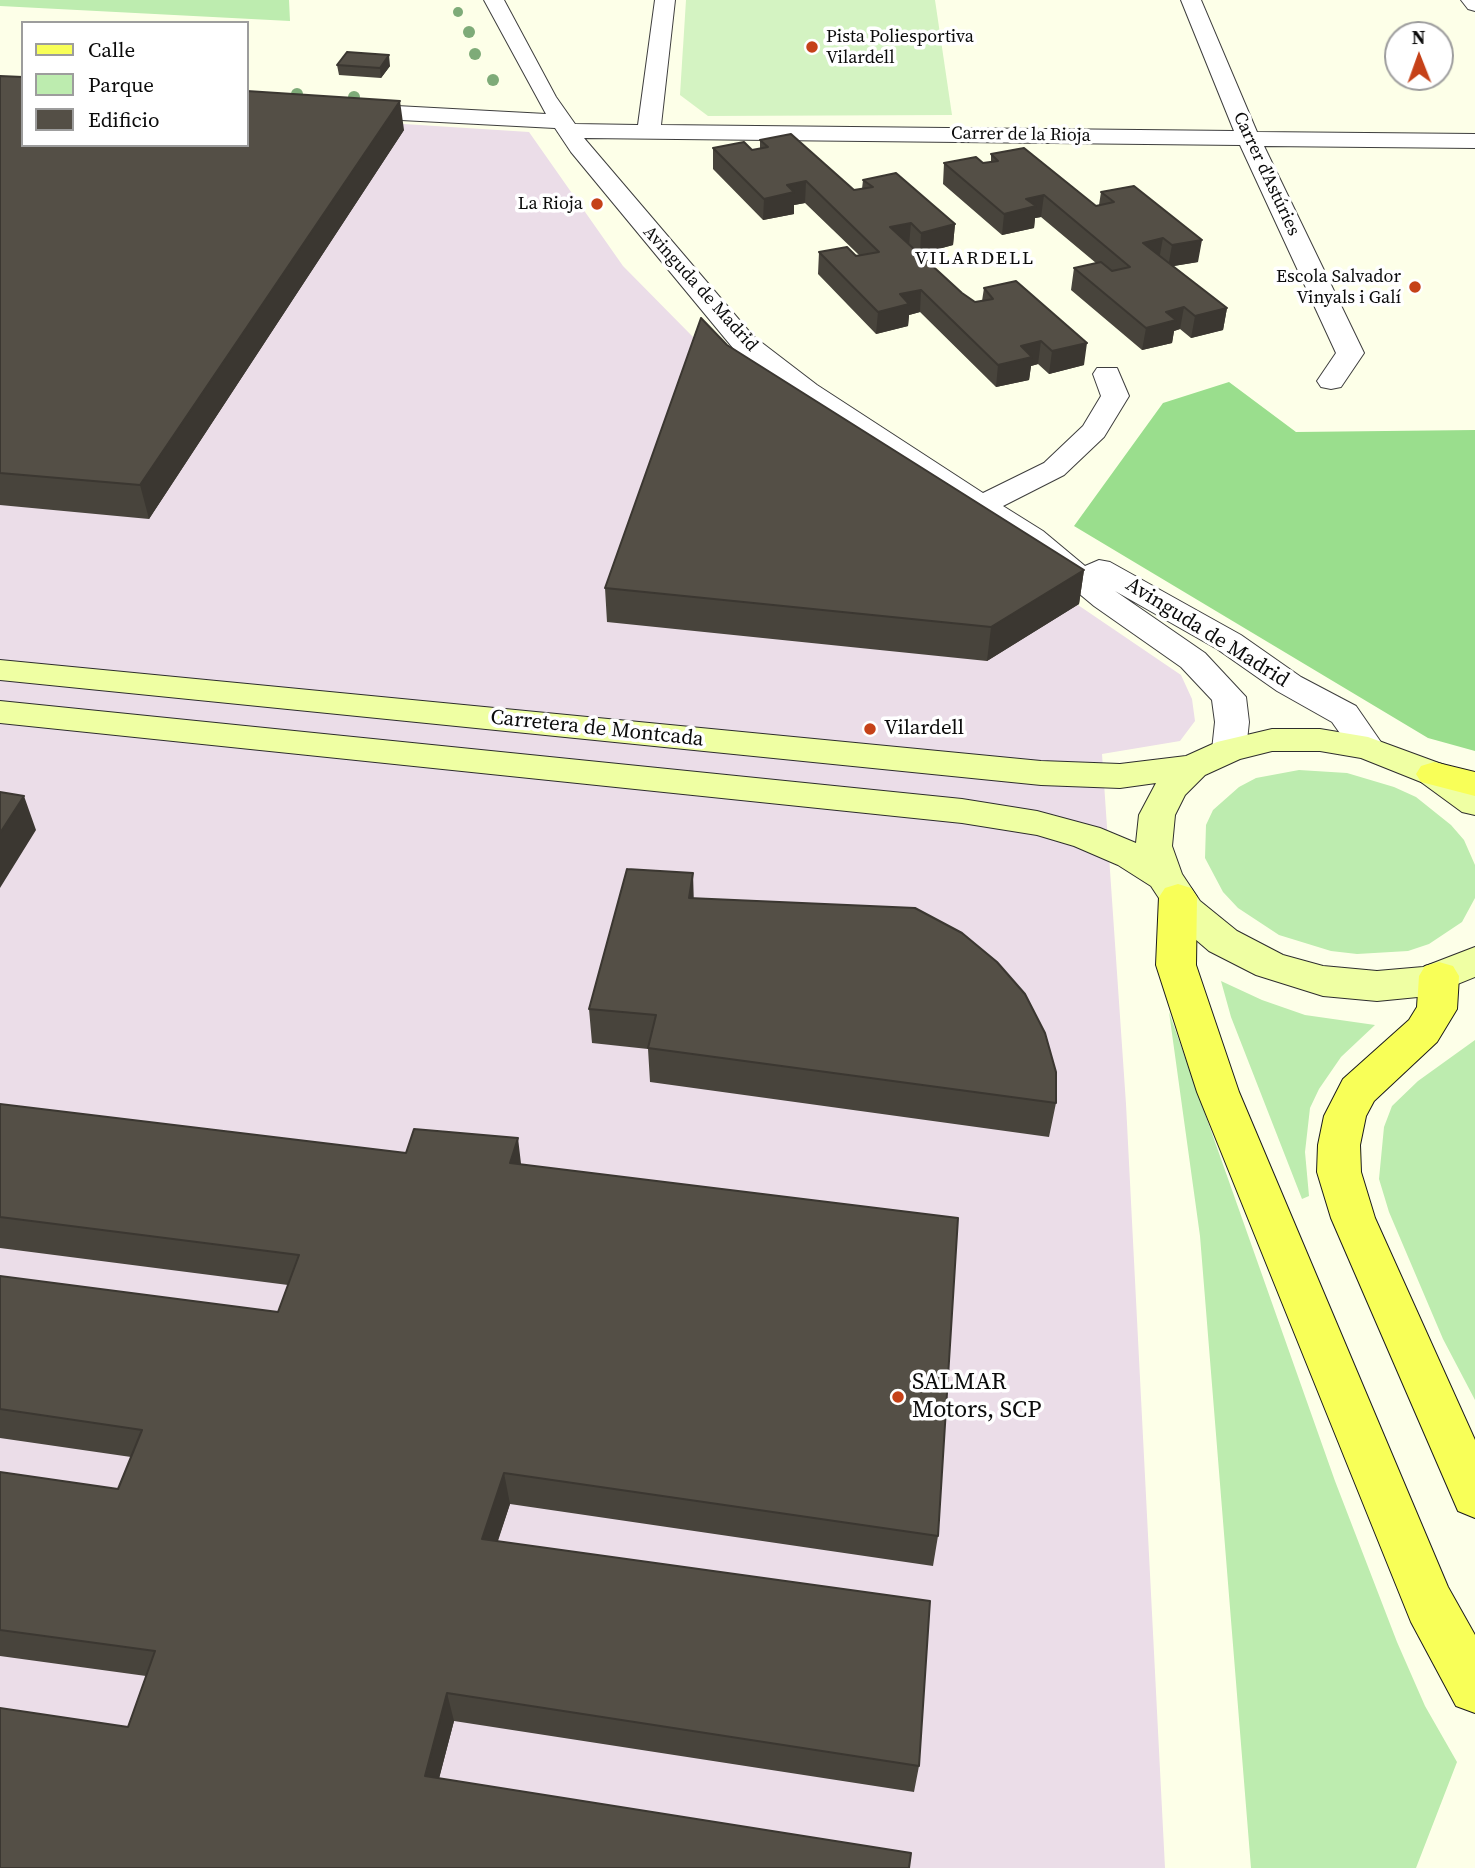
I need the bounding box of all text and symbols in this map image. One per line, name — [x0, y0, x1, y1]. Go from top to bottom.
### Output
legend — [21, 21, 248, 147]
north arrow — [1384, 21, 1454, 91]
text: N — [1412, 24, 1426, 50]
place label: Pista Poliesportiva Vilardell — [826, 26, 974, 68]
text: Calle — [88, 35, 135, 64]
marker: Pista Poliesportiva Vilardell — [804, 39, 820, 55]
text: Parque — [88, 70, 154, 99]
text: Edificio — [88, 105, 160, 134]
street label: Carrer d'Astúries — [1228, 109, 1304, 239]
street label: Carrer de la Rioja — [951, 123, 1091, 147]
place label: La Rioja — [518, 193, 583, 215]
marker: La Rioja — [589, 196, 605, 212]
street label: Avinguda de Madrid — [638, 222, 762, 356]
district label: VILARDELL — [916, 248, 1034, 270]
place label: Escola Salvador Vinyals i Galí — [1276, 266, 1401, 308]
marker: Escola Salvador Vinyals i Galí — [1407, 279, 1423, 295]
street label: Avinguda de Madrid — [1121, 572, 1293, 694]
street label: Carretera de Montcada — [489, 705, 705, 753]
place label: Vilardell — [884, 716, 964, 742]
marker: Vilardell — [862, 721, 878, 737]
place label: SALMAR Motors, SCP — [912, 1369, 1041, 1425]
marker: SALMAR Motors, SCP — [890, 1389, 906, 1405]

